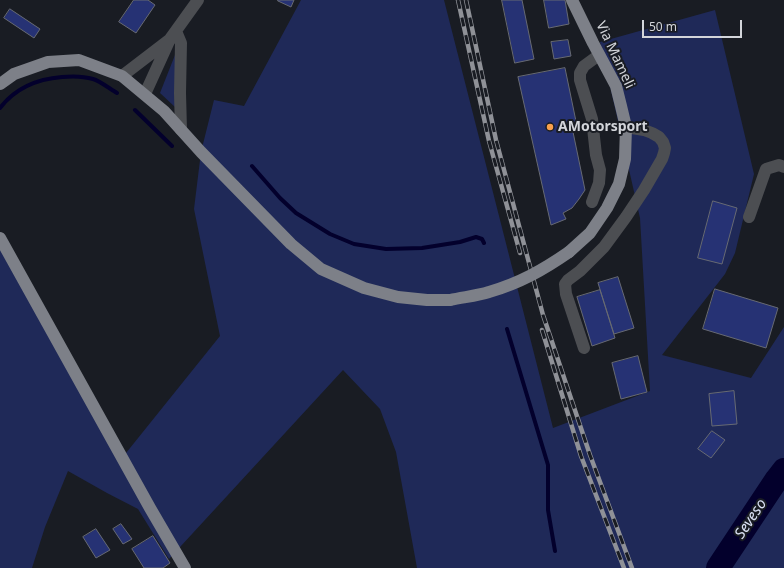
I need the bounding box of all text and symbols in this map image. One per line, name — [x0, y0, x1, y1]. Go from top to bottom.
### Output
scale bar — [644, 12, 744, 38]
text: 50 m — [649, 18, 677, 35]
street label: Via Mameli — [592, 19, 638, 91]
place label: AMotorsport — [558, 119, 648, 135]
marker: AMotorsport — [545, 122, 555, 132]
water label: Seveso — [731, 496, 771, 542]

